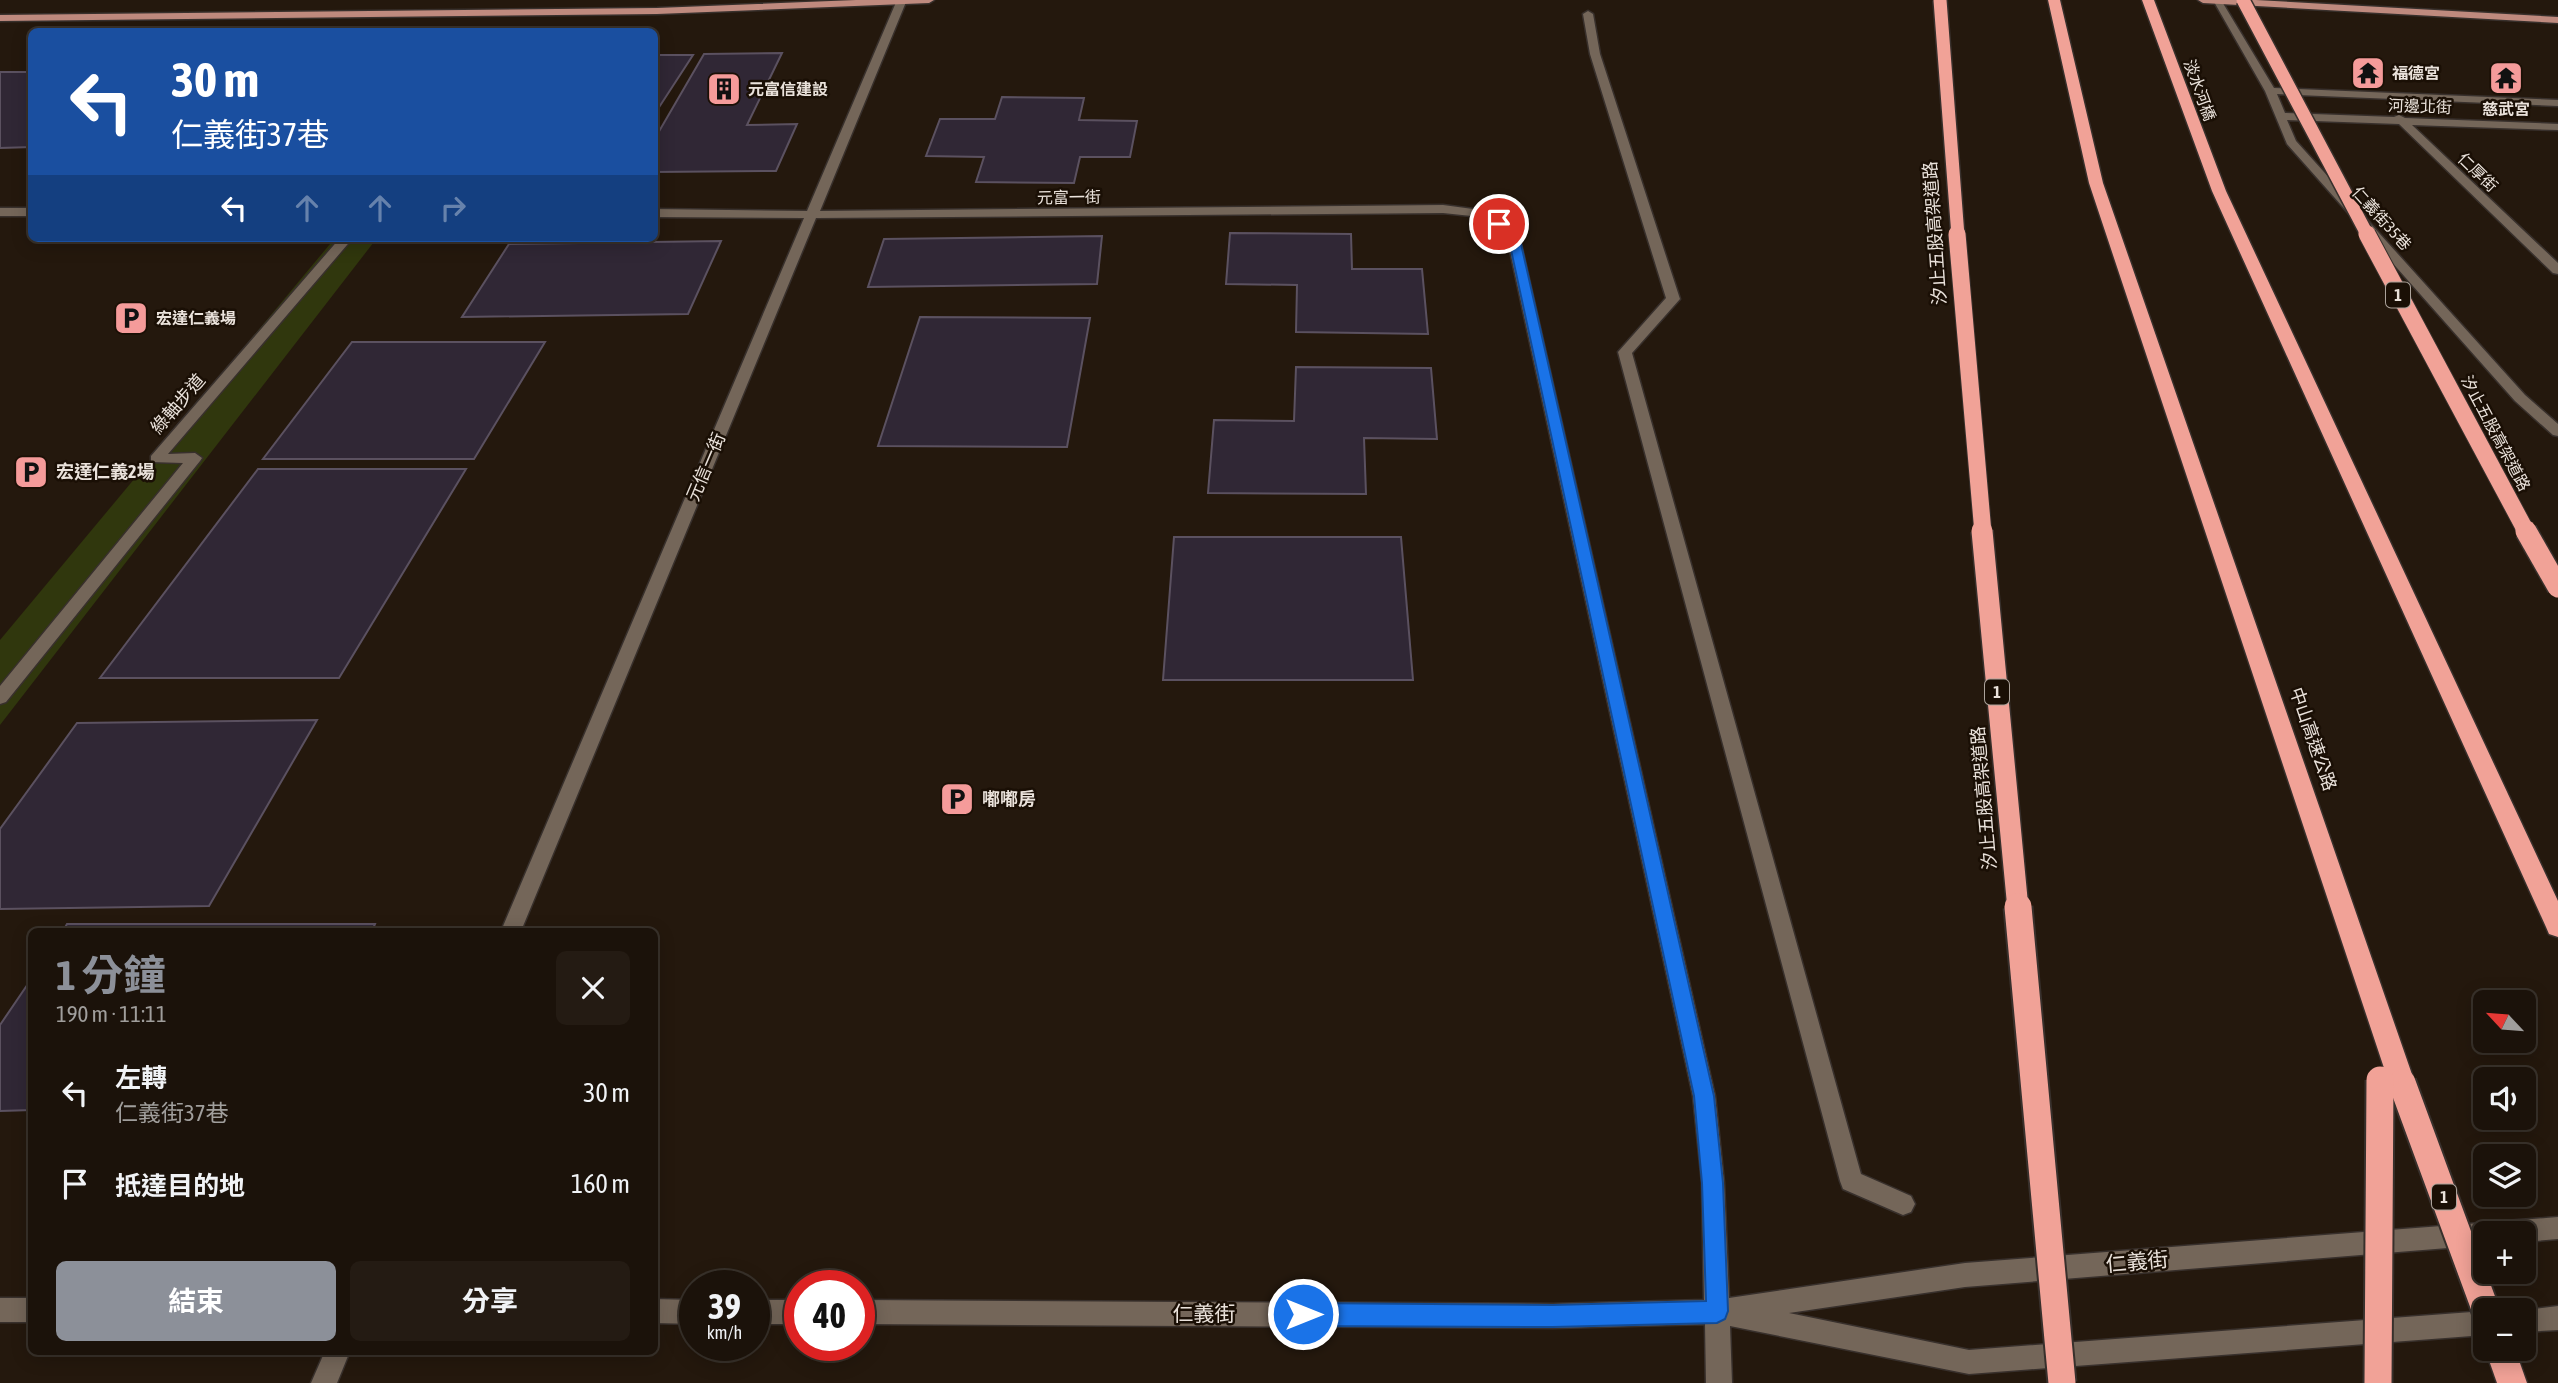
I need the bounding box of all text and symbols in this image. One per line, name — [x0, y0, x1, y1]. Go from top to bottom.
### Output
text: 30 m — [171, 51, 259, 107]
temple icon: 福德宮 — [2349, 54, 2387, 92]
icon: left — [56, 56, 147, 147]
street label: 淡水河橋 — [2181, 57, 2219, 123]
temple icon: 慈武宮 — [2487, 59, 2525, 97]
place label: 福德宮 — [2392, 64, 2440, 82]
building icon: 元富信建設 — [705, 70, 743, 108]
place label: 元富信建設 — [748, 80, 828, 98]
street label: 河邊北街 — [2388, 96, 2452, 116]
place label: 慈武宮 — [2482, 100, 2530, 118]
text: 仁義街37巷 — [171, 116, 329, 153]
street label: 仁厚街 — [2454, 149, 2502, 195]
street label: 汐止五股高架道路 — [1919, 160, 1950, 306]
street label: 仁義街35巷 — [2349, 183, 2415, 253]
street label: 元富一街 — [1037, 187, 1101, 207]
icon: left — [215, 189, 253, 227]
icon: ahead — [288, 189, 326, 227]
icon: ahead — [361, 189, 399, 227]
icon: right — [434, 189, 472, 227]
pin — [1469, 194, 1529, 254]
icon: arrive — [1480, 205, 1518, 243]
road number: 1 — [2386, 282, 2410, 308]
parking icon: 宏達仁義場 — [112, 299, 150, 337]
place label: 宏達仁義場 — [156, 309, 236, 327]
street label: 綠軸步道 — [146, 370, 209, 438]
street label: 汐止五股高架道路 — [2458, 372, 2534, 494]
street label: 元信一街 — [682, 430, 729, 504]
parking icon: 宏達仁義2場 — [12, 453, 50, 491]
place label: 宏達仁義2場 — [56, 461, 154, 482]
road number: 1 — [1985, 680, 2009, 705]
street label: 中山高速公路 — [2286, 684, 2341, 793]
street label: 汐止五股高架道路 — [1967, 725, 2000, 871]
parking icon: 嘟嘟房 — [938, 780, 976, 818]
place label: 嘟嘟房 — [982, 788, 1036, 809]
text: 1 分鐘 — [56, 951, 166, 999]
button: close — [556, 951, 630, 1025]
north arrow — [2473, 990, 2536, 1054]
map controls — [2473, 990, 2536, 1361]
text: 190 m · 11:11 — [56, 1001, 167, 1027]
text: 左轉 — [115, 1063, 167, 1093]
button: sound — [2473, 1067, 2536, 1130]
icon: left — [56, 1074, 94, 1112]
text: 30 m — [583, 1078, 630, 1108]
text: 仁義街37巷 — [115, 1100, 229, 1126]
button: layers — [2473, 1144, 2536, 1207]
icon: arrive — [56, 1165, 94, 1203]
text: 160 m — [571, 1169, 630, 1199]
text: 抵達目的地 — [115, 1171, 245, 1201]
road number: 1 — [2432, 1184, 2456, 1210]
button: + — [2473, 1221, 2536, 1284]
street label: 仁義街 — [2104, 1246, 2169, 1276]
button: 結束 — [56, 1261, 336, 1341]
button: 分享 — [350, 1261, 630, 1341]
speed limit sign: 40 — [784, 1270, 875, 1361]
position arrow — [1266, 1277, 1340, 1351]
text: 39 — [708, 1286, 741, 1326]
button: − — [2473, 1298, 2536, 1361]
street label: 仁義街 — [1173, 1301, 1236, 1325]
text: km/h — [707, 1322, 742, 1343]

